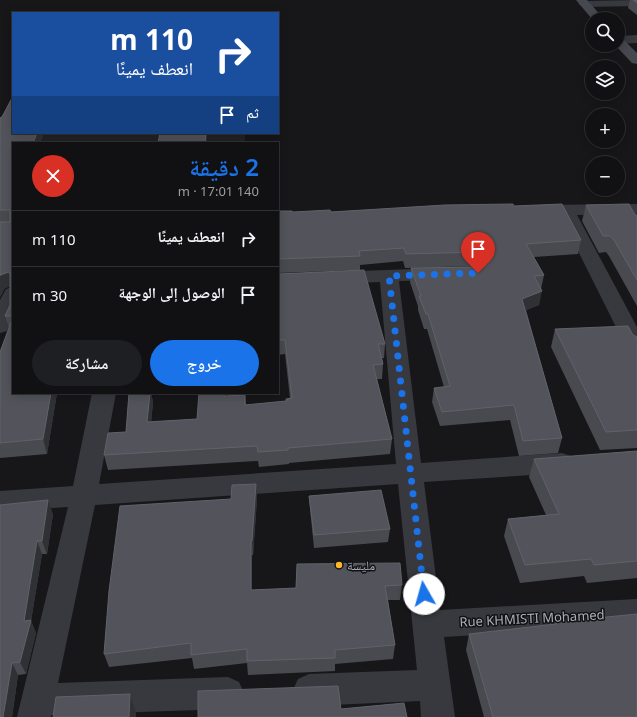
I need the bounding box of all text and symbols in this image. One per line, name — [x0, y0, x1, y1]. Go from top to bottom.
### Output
map controls — [585, 12, 625, 196]
button: search — [585, 12, 625, 52]
text: 110 m — [110, 20, 193, 58]
icon: right — [207, 28, 259, 80]
text: انعطف يمينًا — [116, 56, 193, 80]
button: layers — [585, 60, 625, 100]
text: ثم — [246, 102, 259, 122]
icon: arrive — [216, 104, 238, 126]
button: + — [585, 108, 625, 148]
text: 2 دقيقة — [189, 150, 259, 183]
button: close — [32, 155, 74, 197]
button: − — [585, 156, 625, 196]
text: 140 m · 17:01 — [178, 182, 259, 200]
text: انعطف يمينًا — [157, 226, 225, 246]
icon: right — [237, 228, 259, 250]
text: 110 m — [32, 229, 76, 249]
pin — [461, 232, 495, 273]
icon: arrive — [467, 238, 489, 260]
text: الوصول إلى الوجهة — [119, 282, 225, 302]
icon: arrive — [237, 284, 259, 306]
text: 30 m — [32, 285, 67, 305]
button: مشاركة — [32, 340, 142, 386]
button: خروج — [150, 340, 259, 386]
place label: مليسة — [347, 556, 375, 574]
marker: مليسة — [334, 560, 344, 570]
position arrow — [403, 573, 445, 615]
street label: Rue KHMISTI Mohamed — [459, 605, 605, 631]

